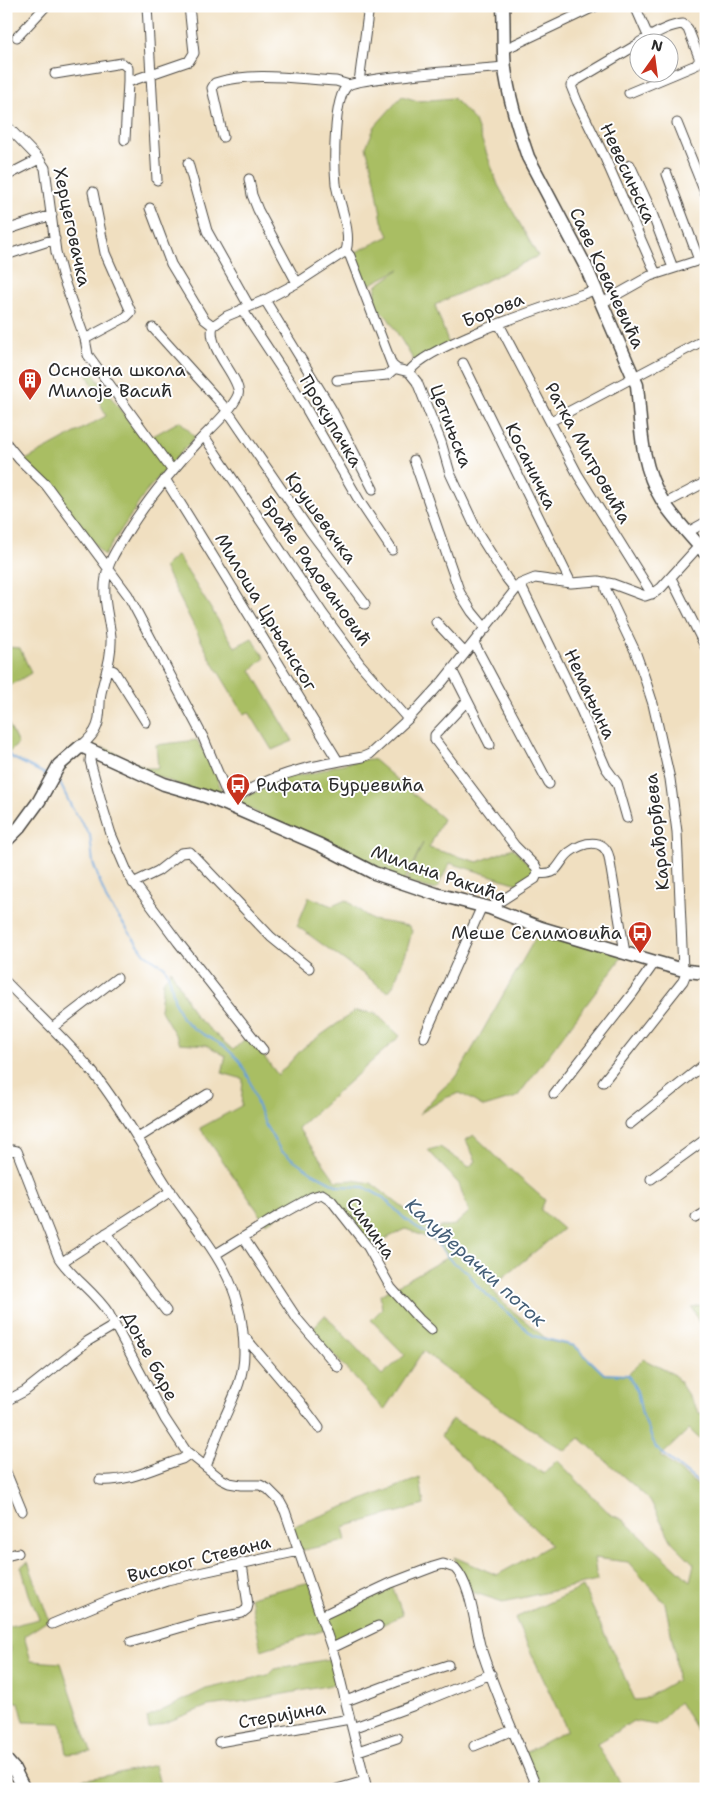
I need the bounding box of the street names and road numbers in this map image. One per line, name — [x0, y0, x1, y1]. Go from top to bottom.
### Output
street label: Невесињска — [594, 119, 662, 227]
street label: Херцеговачка — [48, 165, 96, 289]
street label: Саве Ковачевића — [564, 204, 650, 352]
street label: Борова — [459, 287, 527, 333]
street label: Прокупачка — [294, 370, 368, 472]
street label: Ратка Митровића — [539, 378, 637, 528]
street label: Цетињска — [424, 381, 478, 471]
street label: Косаничка — [500, 419, 562, 513]
street label: Крушевачка — [280, 467, 362, 569]
street label: Браће Радовановић — [255, 491, 377, 651]
street label: Милоша Црњанског — [209, 529, 323, 695]
street label: Немањина — [559, 645, 621, 743]
street label: Карађорђева — [639, 772, 675, 892]
street label: Милана Ракића — [368, 839, 510, 909]
street label: Симина — [341, 1192, 401, 1264]
street label: Доње баре — [116, 1307, 184, 1405]
street label: Високог Стевана — [125, 1530, 273, 1588]
street label: Стеријина — [236, 1695, 328, 1735]

